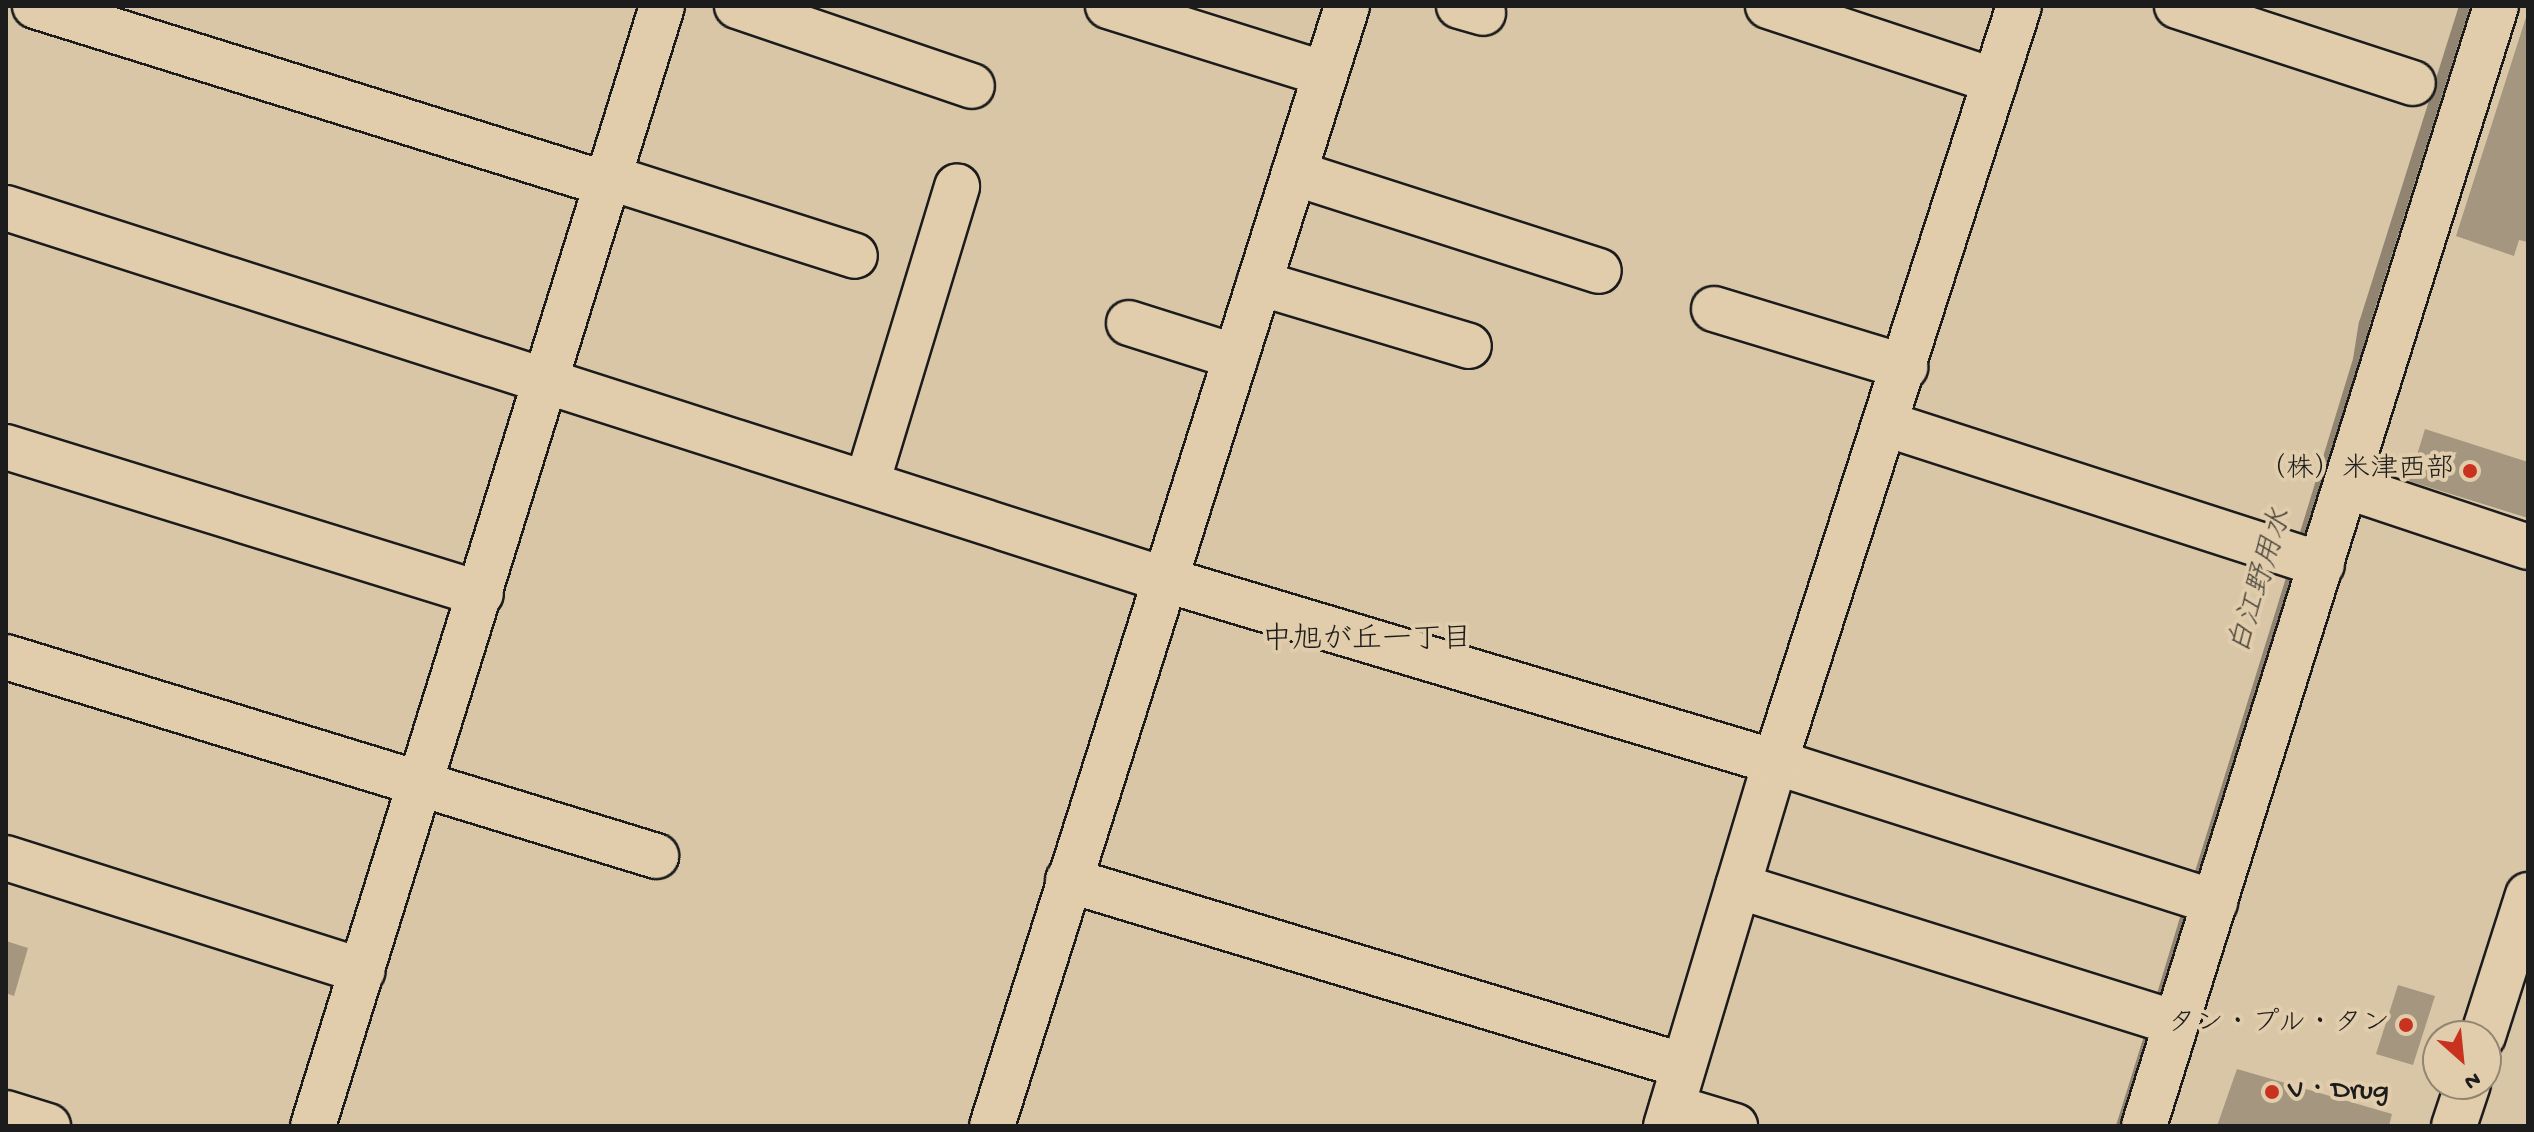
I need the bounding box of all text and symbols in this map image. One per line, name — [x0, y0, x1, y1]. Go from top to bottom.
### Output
place label: （株）米津西部 — [2258, 454, 2454, 488]
marker: （株）米津西部 — [2461, 462, 2479, 480]
water label: 白江野用水 — [2224, 505, 2302, 659]
district label: 中旭が丘一丁目 — [1262, 624, 1472, 660]
place label: タン・プル・タン — [2166, 1008, 2390, 1042]
marker: タン・プル・タン — [2397, 1016, 2415, 1034]
north arrow — [2422, 1020, 2502, 1100]
text: N — [2460, 1065, 2484, 1094]
place label: V・Drug — [2288, 1075, 2389, 1109]
marker: V・Drug — [2263, 1083, 2281, 1101]

